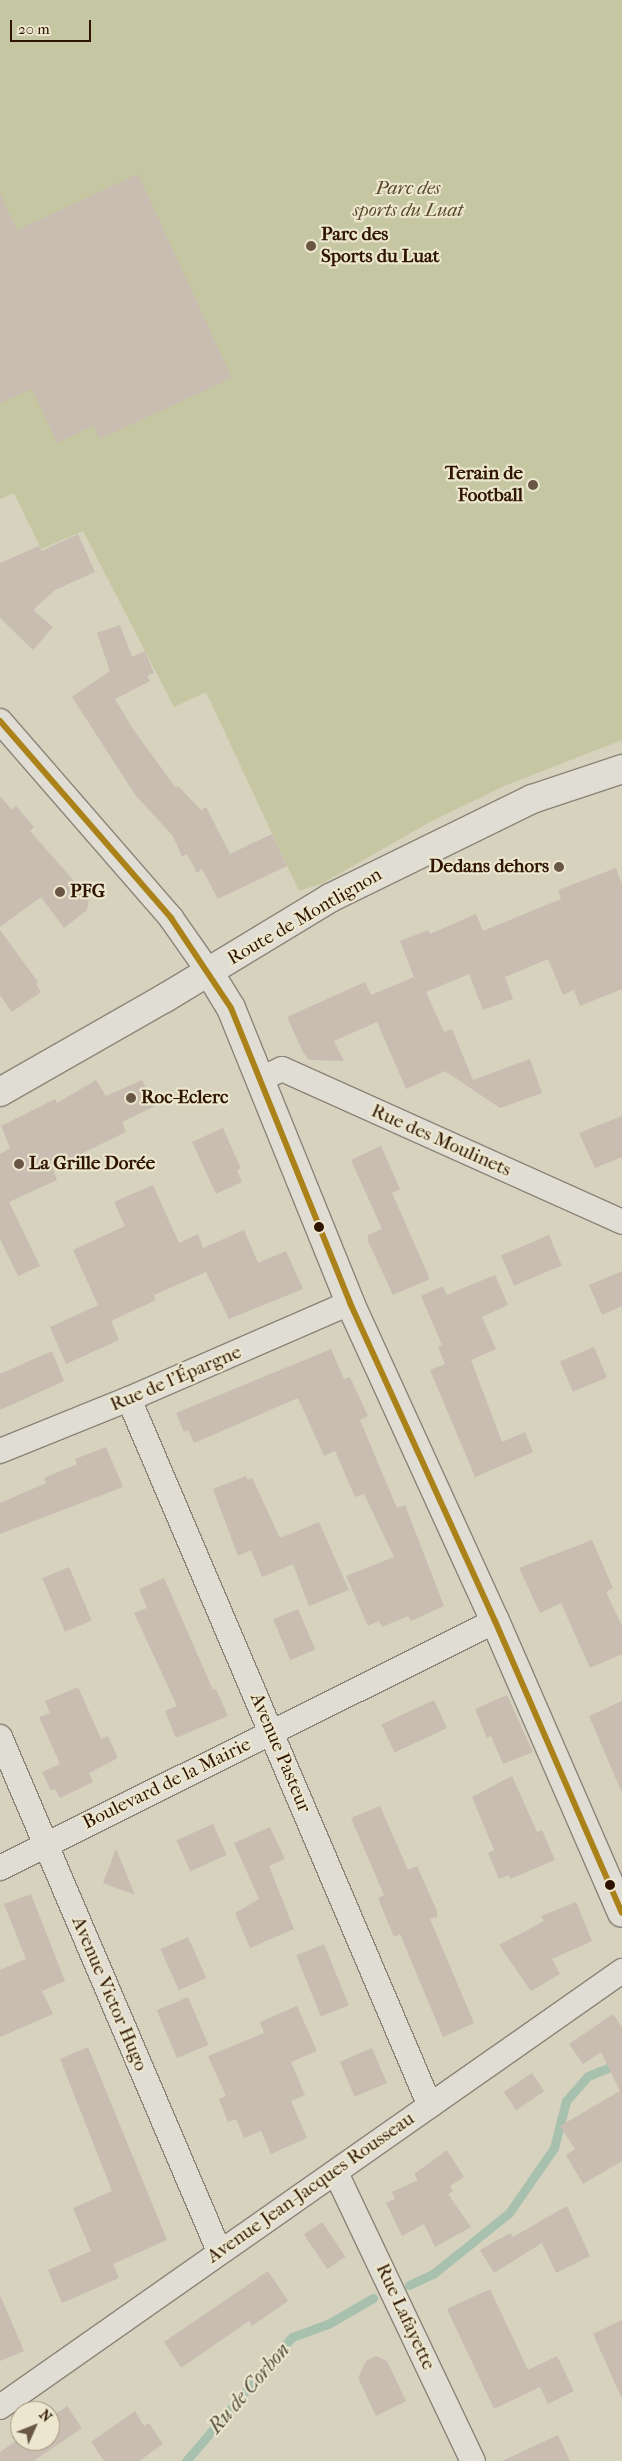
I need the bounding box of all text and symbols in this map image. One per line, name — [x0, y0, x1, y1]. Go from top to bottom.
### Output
scale bar — [12, 10, 94, 42]
text: 20 m — [18, 20, 50, 38]
park label: Parc des sports du Luat — [353, 178, 463, 222]
place label: Parc des Sports du Luat — [321, 224, 440, 268]
marker: Parc des Sports du Luat — [305, 240, 317, 252]
place label: Terain de Football — [445, 463, 523, 507]
marker: Terain de Football — [527, 479, 539, 491]
place label: Dedans dehors — [429, 856, 549, 878]
marker: Dedans dehors — [553, 861, 565, 873]
street label: Route de Montlignon — [224, 863, 386, 971]
place label: PFG — [70, 881, 105, 903]
marker: PFG — [54, 886, 66, 898]
place label: Roc-Eclerc — [141, 1087, 228, 1109]
marker: Roc-Eclerc — [125, 1092, 137, 1104]
street label: Rue des Moulinets — [367, 1100, 515, 1182]
place label: La Grille Dorée — [29, 1153, 155, 1175]
marker: La Grille Dorée — [13, 1158, 25, 1170]
unlabelled marker — [314, 1222, 324, 1232]
street label: Rue de l'Épargne — [107, 1341, 245, 1417]
street label: Avenue Pasteur — [245, 1690, 315, 1816]
street label: Boulevard de la Mairie — [79, 1733, 255, 1835]
unlabelled marker — [605, 1880, 615, 1890]
street label: Avenue Victor Hugo — [66, 1913, 152, 2075]
street label: Avenue Jean-Jacques Rousseau — [203, 2108, 419, 2268]
street label: Rue Lafayette — [370, 2260, 440, 2374]
water label: Ru de Corbon — [203, 2338, 295, 2438]
north arrow — [10, 2401, 60, 2451]
text: N — [36, 2406, 55, 2426]

